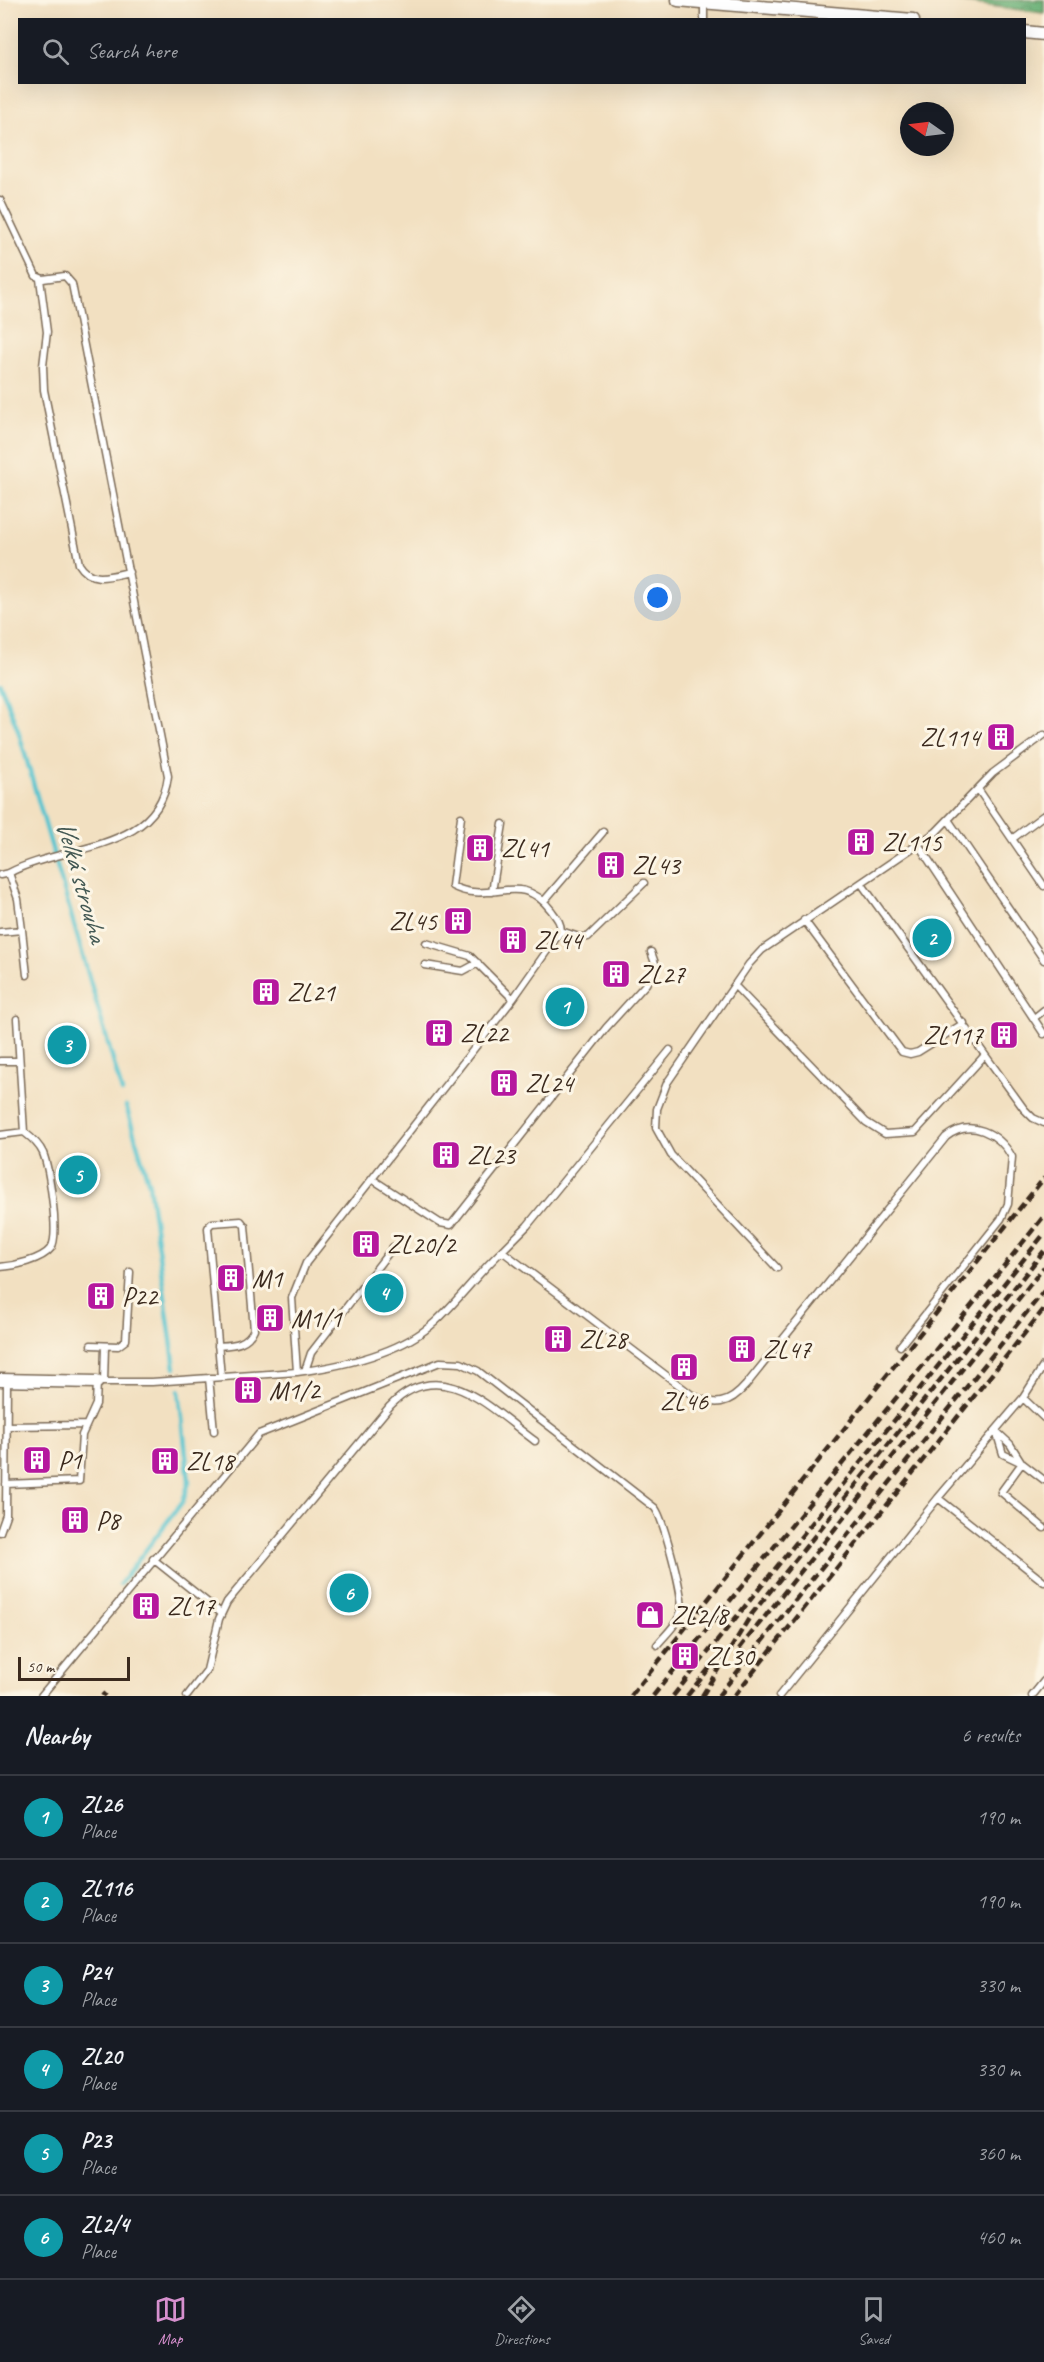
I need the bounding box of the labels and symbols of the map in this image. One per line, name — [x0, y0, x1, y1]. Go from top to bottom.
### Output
north arrow — [900, 102, 954, 156]
your location — [643, 583, 672, 612]
place label: ZL114 — [920, 721, 982, 754]
building icon: ZL114 — [985, 721, 1017, 753]
water label: Velká strouha — [48, 816, 116, 949]
building icon: ZL115 — [845, 826, 877, 858]
place label: ZL115 — [882, 826, 943, 859]
building icon: ZL41 — [464, 832, 496, 864]
place label: ZL41 — [501, 832, 550, 865]
building icon: ZL43 — [595, 849, 627, 881]
place label: ZL43 — [632, 849, 682, 882]
place label: ZL45 — [389, 905, 438, 938]
building icon: ZL45 — [442, 905, 474, 937]
pin: 2 — [912, 916, 952, 960]
building icon: ZL44 — [497, 924, 529, 956]
place label: ZL44 — [534, 924, 584, 957]
building icon: ZL27 — [600, 958, 632, 990]
place label: ZL27 — [637, 958, 686, 991]
building icon: ZL21 — [250, 976, 282, 1008]
place label: ZL21 — [287, 976, 336, 1009]
pin: 1 — [546, 984, 584, 1030]
building icon: ZL22 — [423, 1017, 455, 1049]
place label: ZL22 — [460, 1017, 510, 1050]
place label: ZL117 — [923, 1019, 984, 1052]
building icon: ZL117 — [988, 1019, 1020, 1051]
pin: 3 — [48, 1022, 86, 1068]
building icon: ZL24 — [488, 1067, 520, 1099]
place label: ZL24 — [525, 1067, 575, 1100]
building icon: ZL23 — [430, 1139, 462, 1171]
place label: ZL23 — [467, 1139, 517, 1172]
pin: 5 — [58, 1152, 98, 1198]
building icon: ZL20/2 — [350, 1228, 382, 1260]
place label: ZL20/2 — [387, 1228, 458, 1261]
building icon: M1 — [215, 1262, 247, 1294]
place label: M1 — [252, 1262, 284, 1295]
pin: 4 — [364, 1270, 404, 1316]
building icon: P22 — [85, 1280, 117, 1312]
place label: P22 — [122, 1280, 160, 1313]
building icon: M1/1 — [254, 1302, 286, 1334]
place label: M1/1 — [291, 1302, 343, 1335]
building icon: ZL28 — [542, 1323, 574, 1355]
place label: ZL28 — [579, 1323, 629, 1356]
building icon: ZL47 — [726, 1333, 758, 1365]
place label: ZL47 — [763, 1333, 812, 1366]
building icon: ZL46 — [668, 1351, 700, 1383]
building icon: M1/2 — [232, 1374, 264, 1406]
place label: M1/2 — [269, 1374, 322, 1407]
place label: ZL46 — [660, 1385, 709, 1418]
building icon: P1 — [21, 1444, 53, 1476]
place label: P1 — [58, 1444, 83, 1477]
building icon: ZL18 — [149, 1445, 181, 1477]
place label: ZL18 — [186, 1445, 236, 1478]
building icon: P8 — [59, 1504, 91, 1536]
place label: P8 — [96, 1504, 122, 1537]
pin: 6 — [330, 1570, 368, 1616]
building icon: ZL17 — [130, 1590, 162, 1622]
place label: ZL17 — [167, 1590, 216, 1623]
shop icon: ZL2/8 — [634, 1599, 666, 1631]
place label: ZL2/8 — [671, 1599, 730, 1632]
building icon: ZL30 — [669, 1640, 701, 1672]
place label: ZL30 — [706, 1640, 756, 1673]
scale bar — [18, 1654, 130, 1682]

